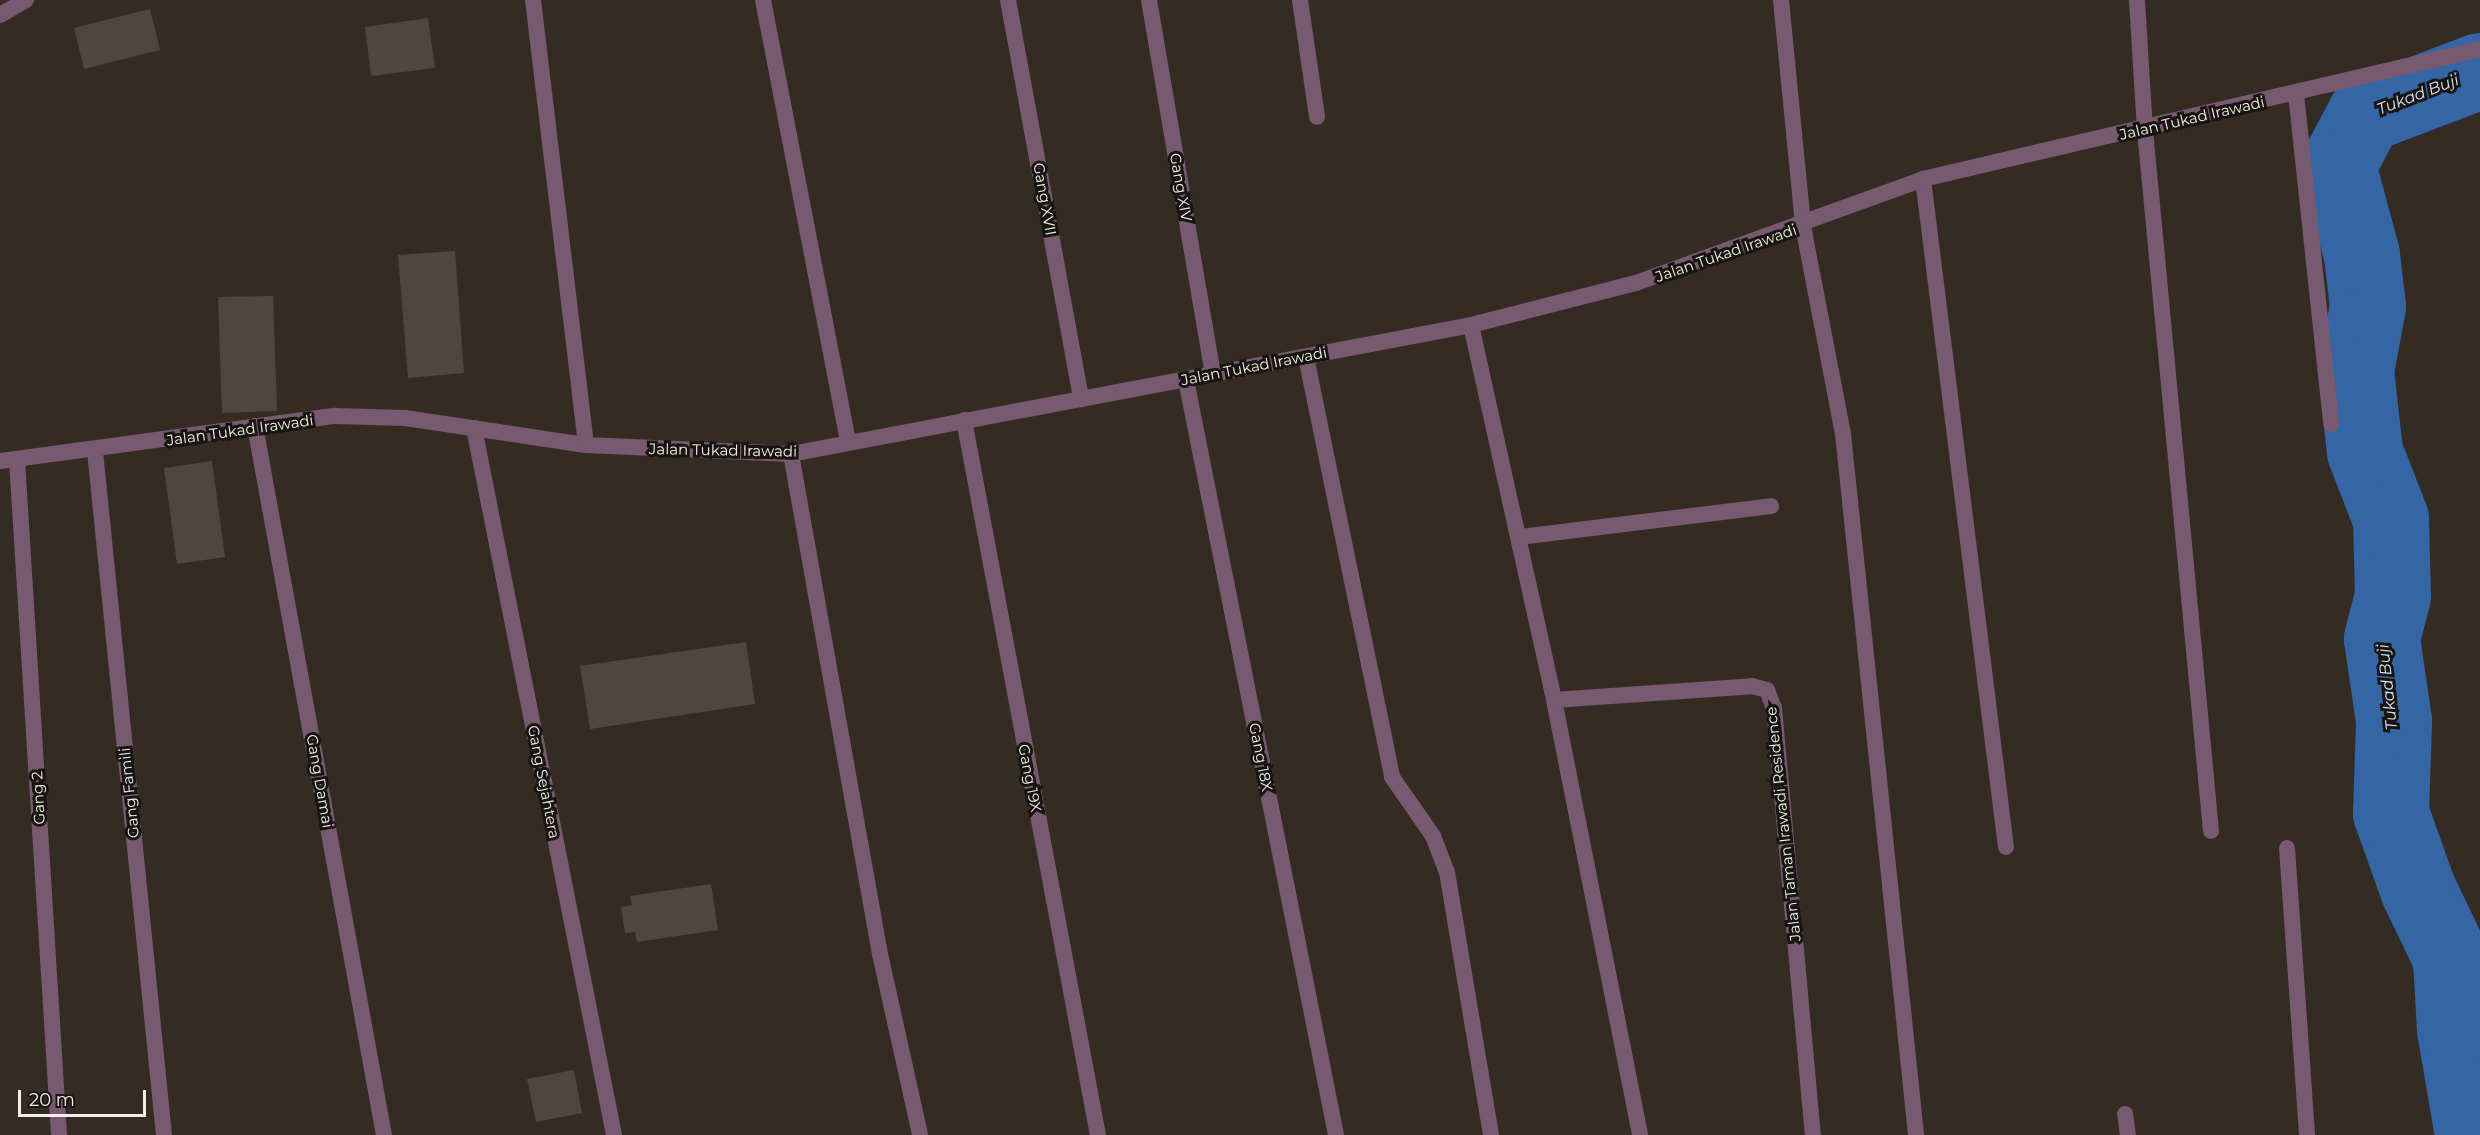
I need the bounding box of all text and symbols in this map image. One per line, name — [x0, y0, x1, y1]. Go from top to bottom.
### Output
water label: Tukad Buji — [2374, 71, 2462, 119]
street label: Jalan Tukad Irawadi — [2118, 93, 2266, 143]
street label: Gang XIV — [1166, 151, 1196, 223]
street label: Gang XVII — [1030, 161, 1060, 237]
street label: Jalan Tukad Irawadi — [1653, 220, 1799, 286]
street label: Jalan Tukad Irawadi — [1180, 343, 1328, 389]
street label: Jalan Tukad Irawadi — [165, 411, 315, 449]
street label: Jalan Tukad Irawadi — [649, 440, 797, 460]
water label: Tukad Buji — [2374, 643, 2402, 731]
street label: Jalan Taman Irawadi Residence — [1762, 706, 1804, 942]
street label: Gang 18X — [1246, 721, 1276, 793]
street label: Gang Sejahtera — [524, 724, 564, 840]
street label: Gang Damai — [303, 733, 337, 829]
street label: Gang 19X — [1015, 743, 1045, 813]
street label: Gang Famili — [115, 747, 143, 839]
street label: Gang 2 — [28, 771, 48, 825]
scale bar — [21, 1078, 148, 1116]
text: 20 m — [29, 1089, 75, 1111]

